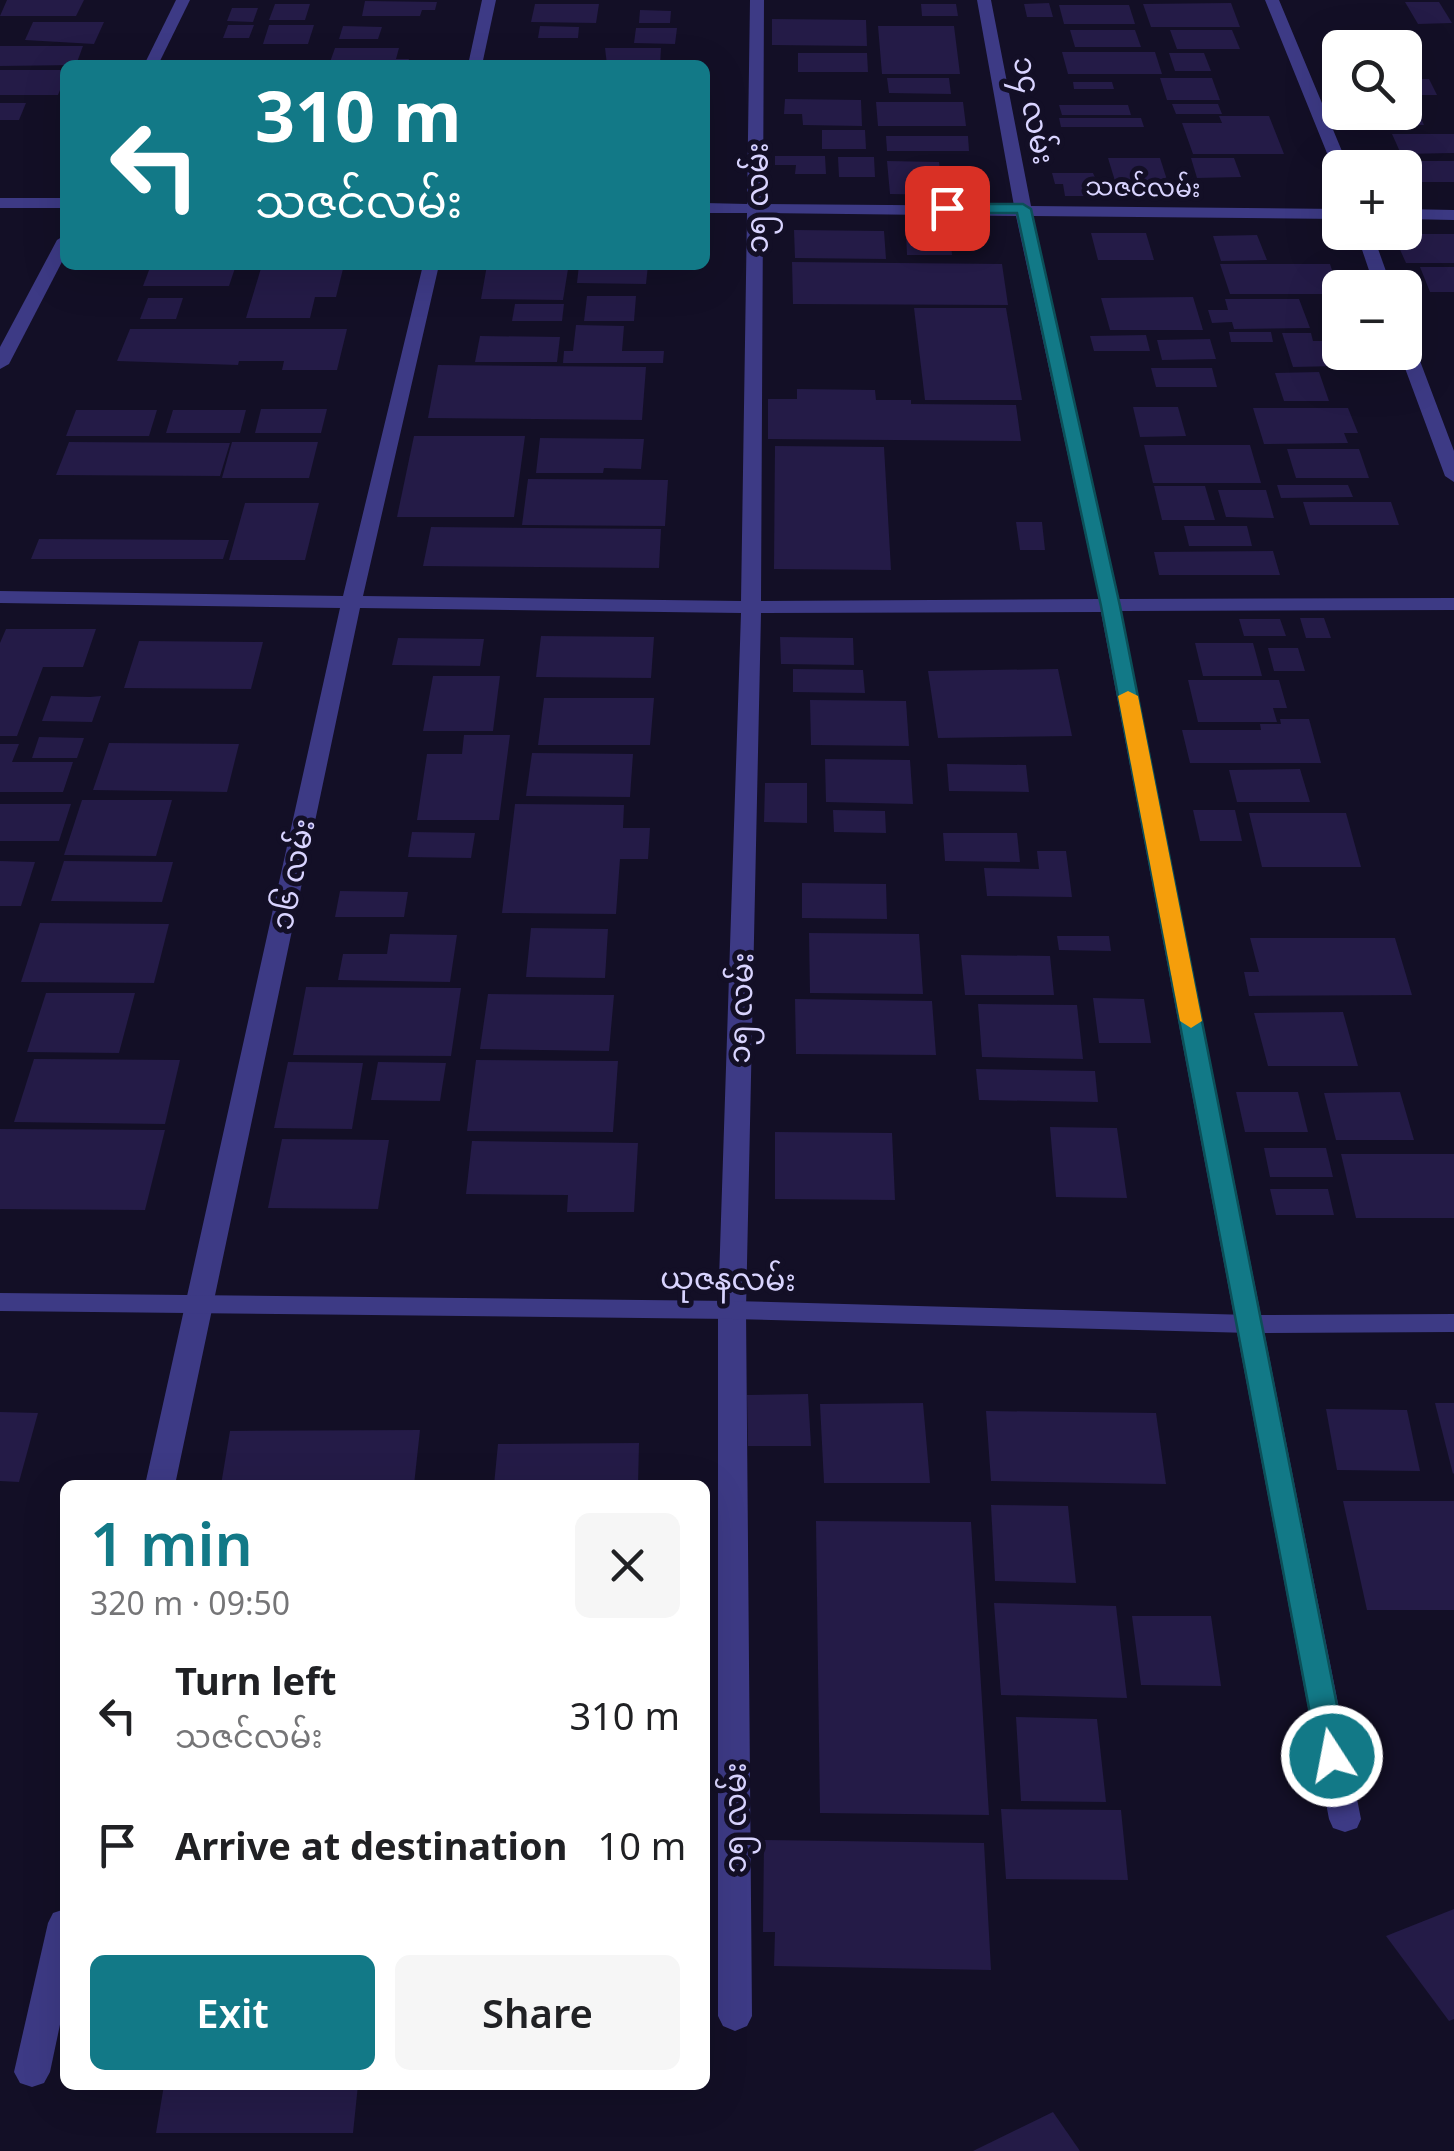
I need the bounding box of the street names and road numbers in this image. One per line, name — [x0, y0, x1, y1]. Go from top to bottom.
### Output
street label: ၁၄ လမ်း — [999, 52, 1066, 169]
street label: ၁၅ လမ်း — [736, 142, 783, 254]
street label: သဇင်လမ်း — [1085, 168, 1201, 204]
street label: ၁၆ လမ်း — [260, 815, 324, 933]
street label: ၁၅ လမ်း — [718, 952, 768, 1064]
street label: ယုဇနလမ်း — [660, 1256, 796, 1306]
street label: ၁၅ လမ်း — [714, 1762, 761, 1874]

